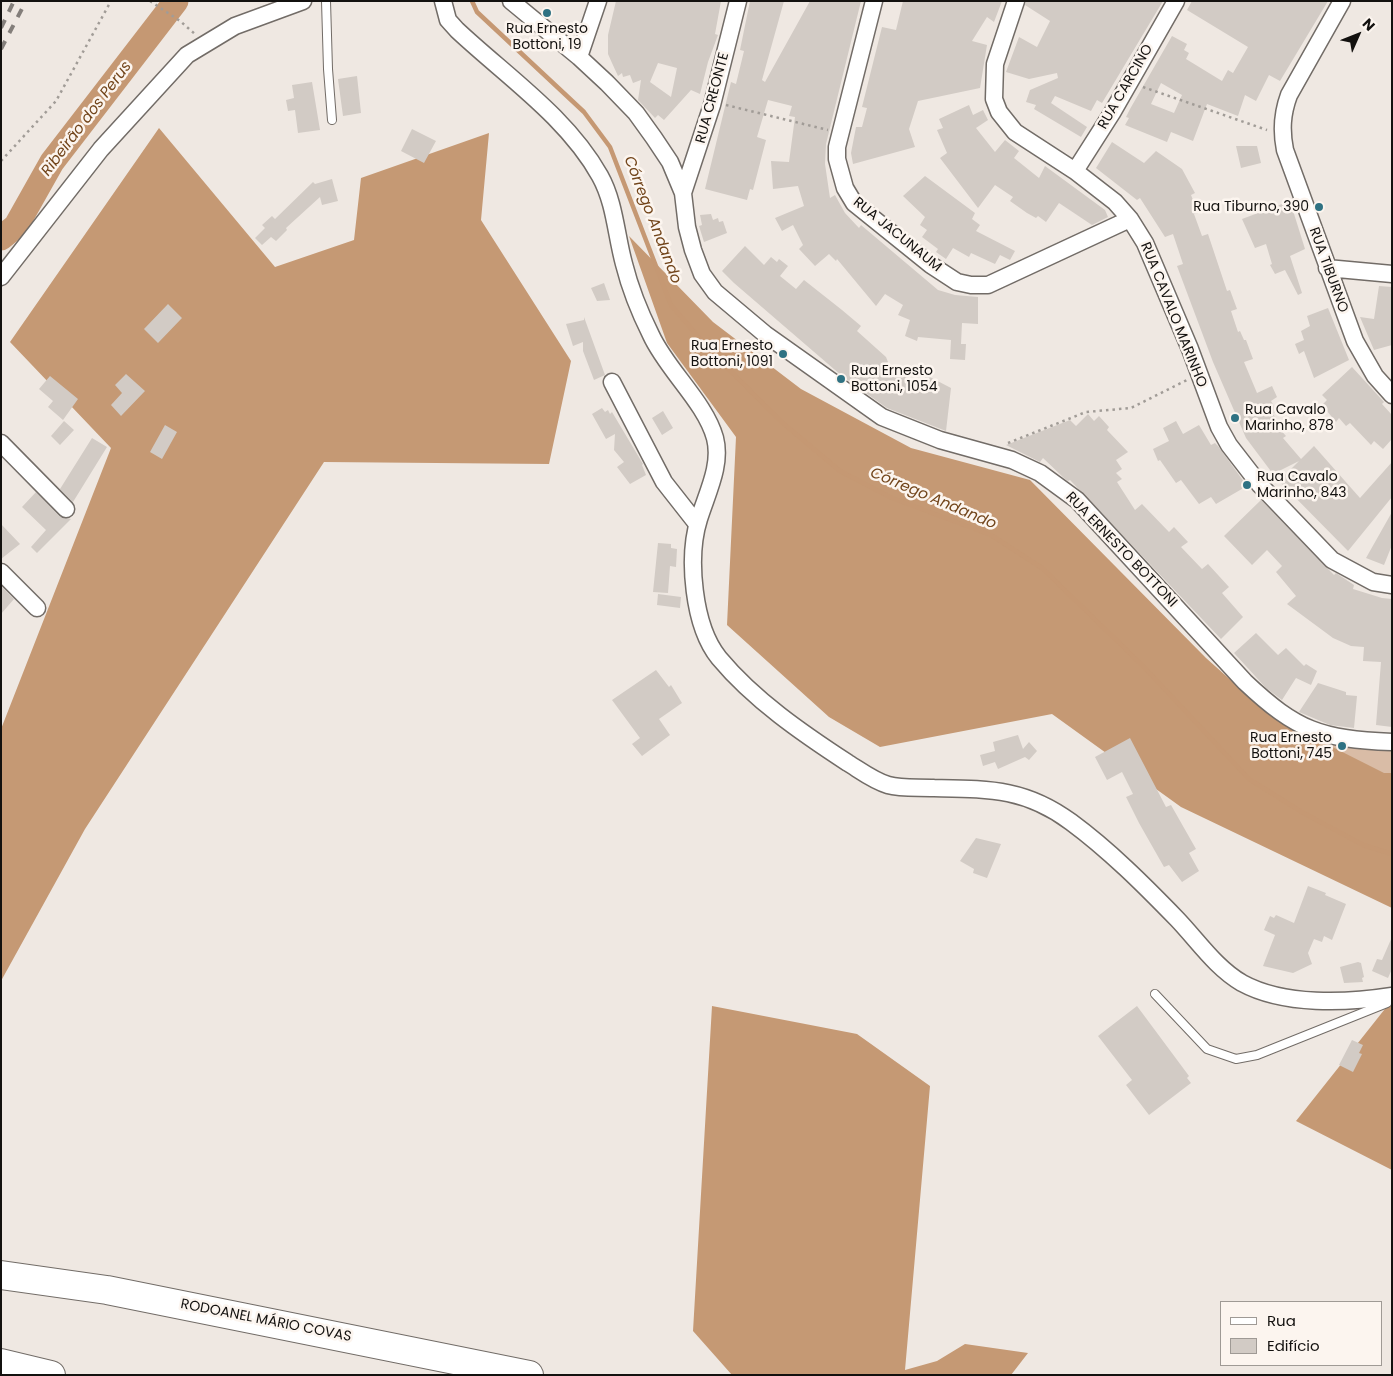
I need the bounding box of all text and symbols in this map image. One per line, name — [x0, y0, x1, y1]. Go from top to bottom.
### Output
marker: Rua Ernesto Bottoni, 19 — [541, 7, 553, 19]
north arrow — [1333, 10, 1383, 60]
text: N — [1358, 14, 1380, 35]
place label: Rua Ernesto Bottoni, 19 — [506, 21, 588, 54]
street label: RUA CARCINO — [1095, 42, 1157, 132]
street label: RUA CREONTE — [693, 51, 733, 145]
water label: Ribeirão dos Perus — [38, 58, 136, 180]
water label: Córrego Andando — [619, 154, 685, 286]
street label: RUA JACUNAUM — [849, 194, 945, 276]
place label: Rua Tiburno, 390 — [1193, 199, 1309, 215]
marker: Rua Tiburno, 390 — [1313, 201, 1325, 213]
street label: RUA TIBURNO — [1305, 225, 1351, 315]
street label: RUA CAVALO MARINHO — [1136, 240, 1210, 390]
place label: Rua Ernesto Bottoni, 1091 — [691, 338, 773, 371]
marker: Rua Ernesto Bottoni, 1091 — [777, 348, 789, 360]
place label: Rua Ernesto Bottoni, 1054 — [851, 363, 937, 396]
marker: Rua Ernesto Bottoni, 1054 — [835, 373, 847, 385]
place label: Rua Cavalo Marinho, 878 — [1245, 402, 1334, 434]
marker: Rua Cavalo Marinho, 878 — [1229, 412, 1241, 424]
water label: Córrego Andando — [867, 464, 999, 534]
place label: Rua Cavalo Marinho, 843 — [1257, 469, 1346, 502]
marker: Rua Cavalo Marinho, 843 — [1241, 479, 1253, 491]
street label: RUA ERNESTO BOTTONI — [1062, 489, 1180, 611]
place label: Rua Ernesto Bottoni, 745 — [1250, 730, 1332, 762]
marker: Rua Ernesto Bottoni, 745 — [1336, 740, 1348, 752]
street label: RODOANEL MÁRIO COVAS — [179, 1296, 353, 1346]
legend — [1220, 1301, 1383, 1366]
text: Rua — [1267, 1310, 1296, 1331]
text: Edifício — [1267, 1335, 1320, 1356]

